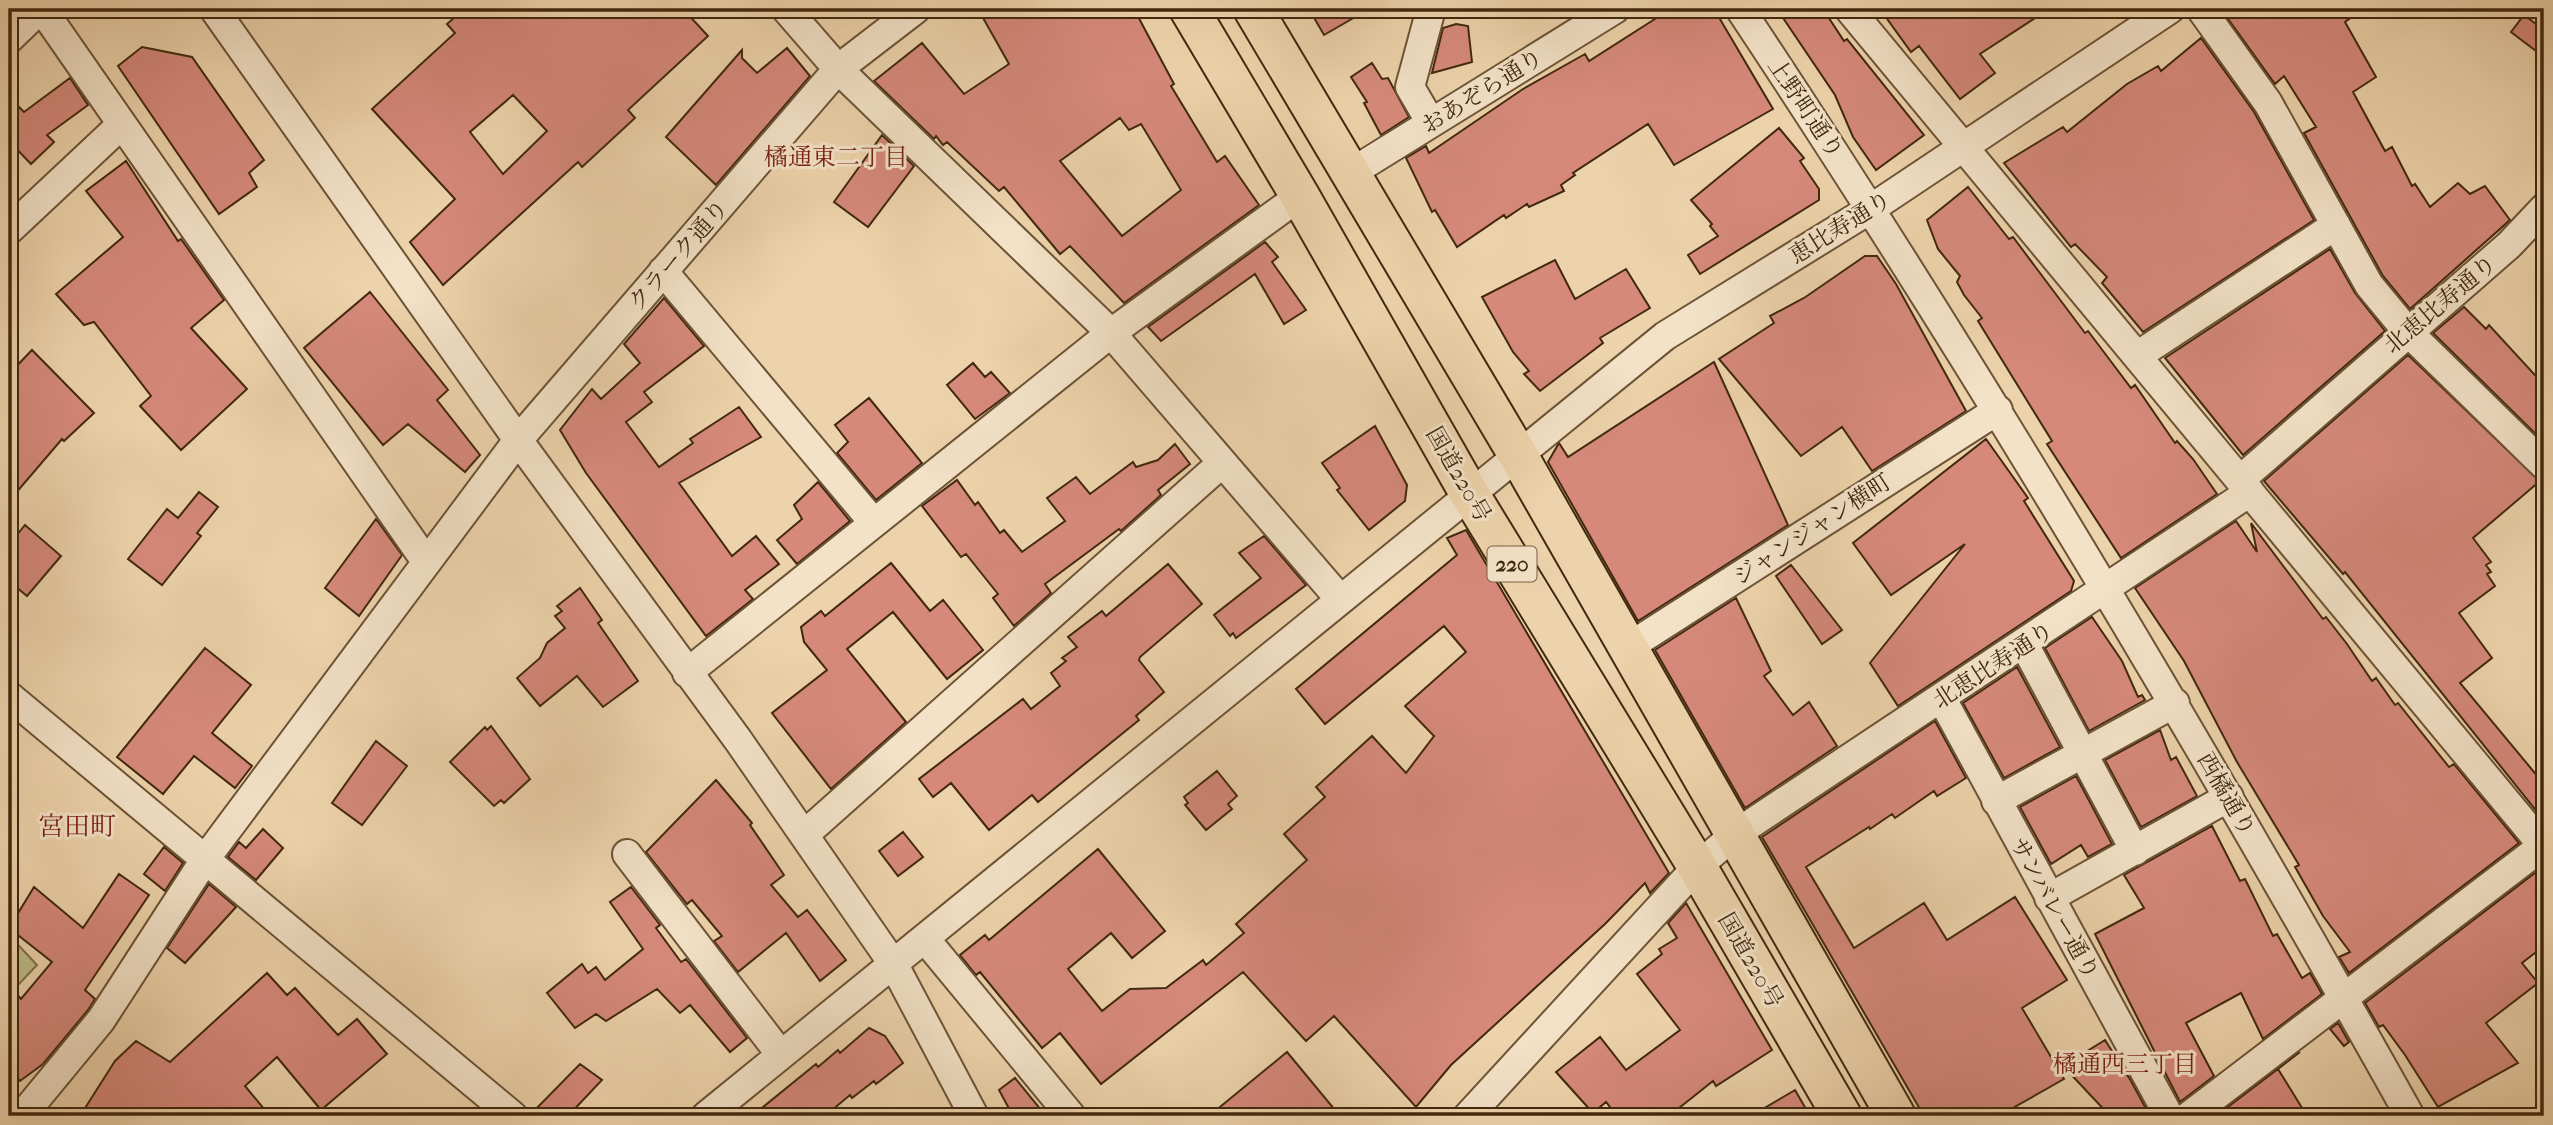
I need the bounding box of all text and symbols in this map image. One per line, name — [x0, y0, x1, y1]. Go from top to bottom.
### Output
street label: おあぞら通り — [1417, 43, 1548, 139]
street label: 上野町通り — [1762, 53, 1849, 163]
district label: 橘通東二丁目 — [764, 143, 908, 171]
street label: 恵比寿通り — [1784, 186, 1896, 269]
street label: クラーク通り — [623, 194, 734, 316]
street label: 北恵比寿通り — [2379, 250, 2502, 359]
street label: 国道220号 — [1421, 422, 1497, 527]
street label: ジャンジャン横町 — [1728, 468, 1896, 590]
road number: 220 — [1488, 546, 1536, 582]
street label: 北恵比寿通り — [1928, 617, 2058, 714]
street label: 西橘通り — [2192, 748, 2261, 841]
district label: 宮田町 — [38, 811, 116, 842]
street label: サンバレー通り — [2004, 832, 2105, 984]
street label: 国道220号 — [1713, 908, 1789, 1013]
district label: 橘通西三丁目 — [2053, 1050, 2197, 1078]

